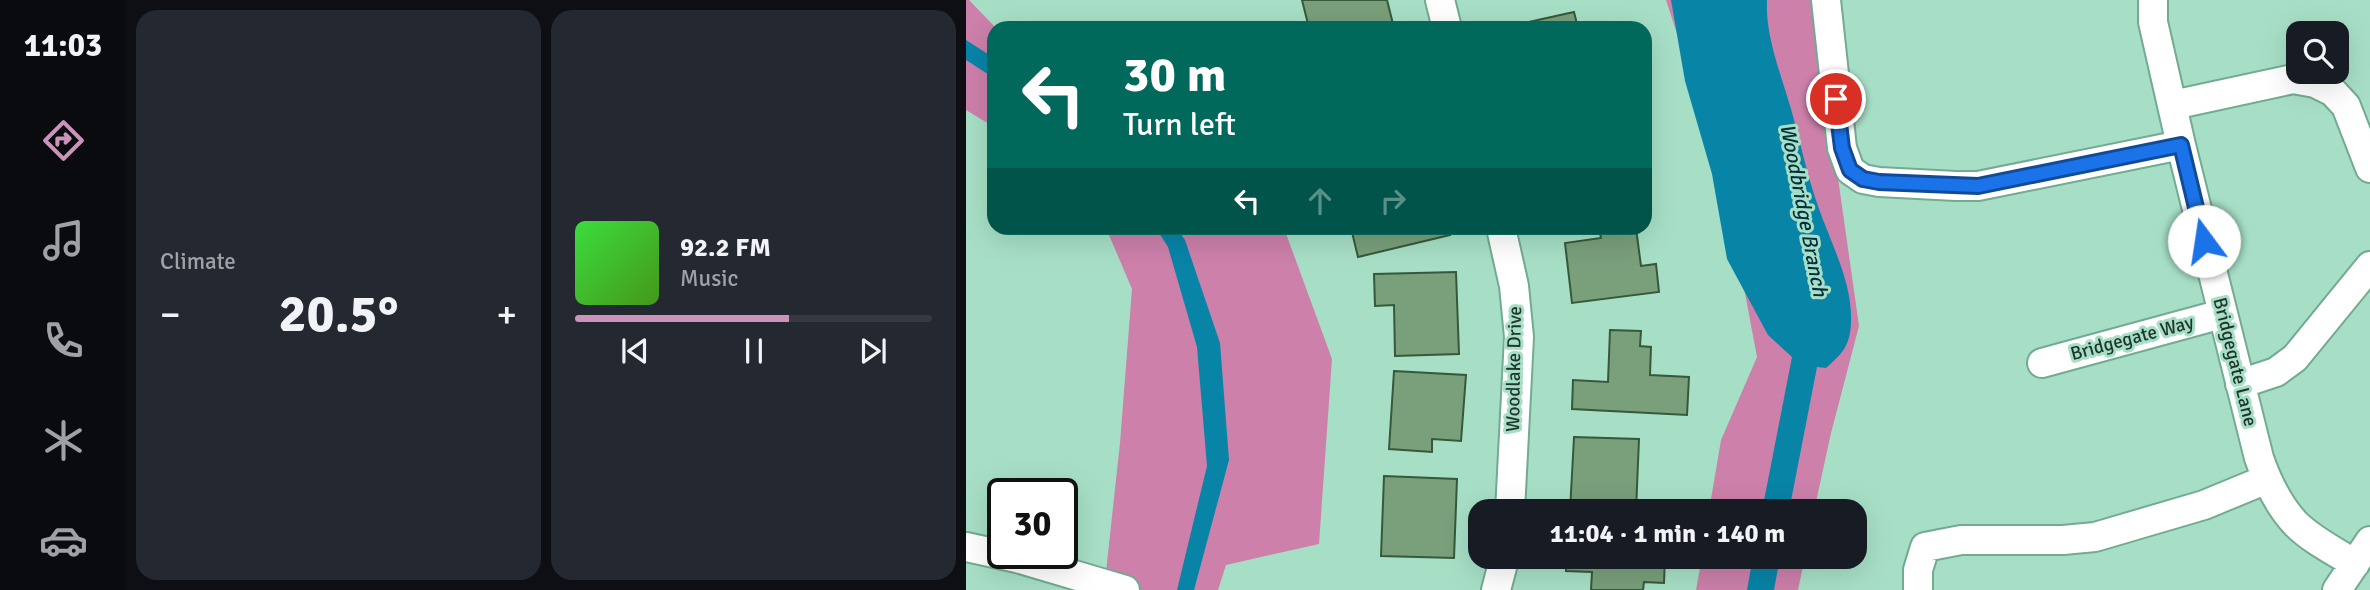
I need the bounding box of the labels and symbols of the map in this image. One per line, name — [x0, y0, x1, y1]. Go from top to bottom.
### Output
pin — [1806, 69, 1866, 129]
water label: Woodbridge Branch — [1774, 121, 1834, 299]
position arrow — [2167, 204, 2241, 278]
street label: Bridgegate Lane — [2207, 295, 2263, 429]
street label: Woodlake Drive — [1501, 306, 1527, 432]
street label: Bridgegate Way — [2068, 310, 2196, 366]
speed limit sign: 30 — [987, 478, 1078, 569]

